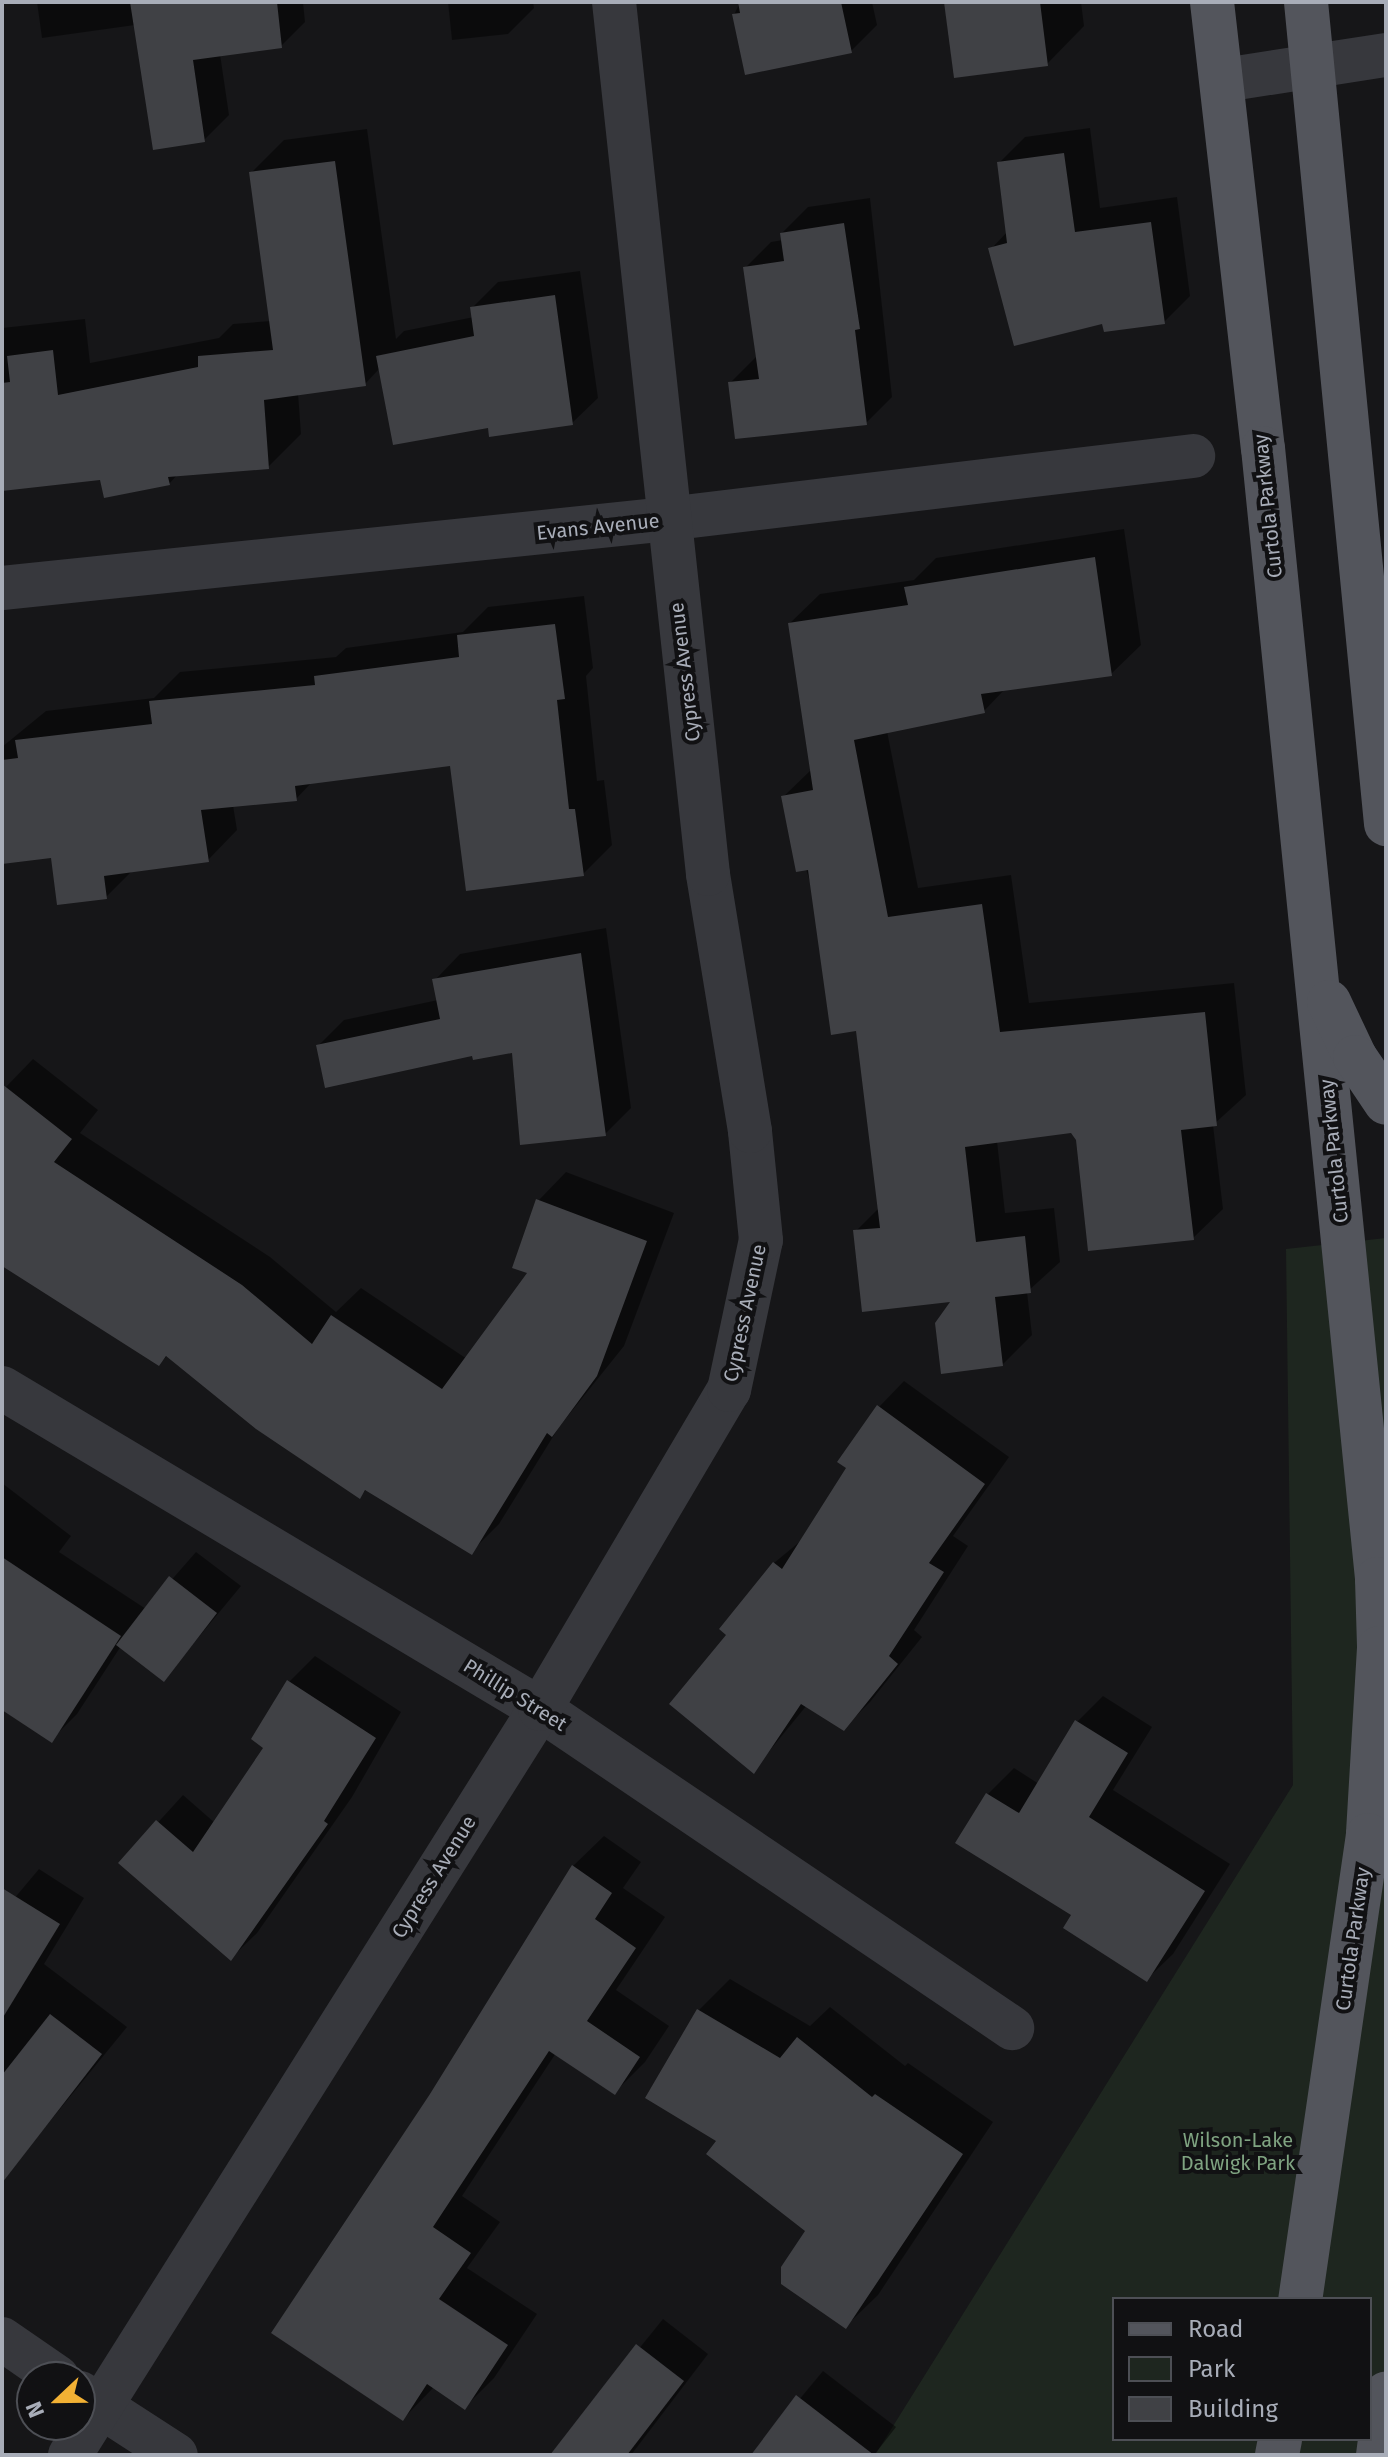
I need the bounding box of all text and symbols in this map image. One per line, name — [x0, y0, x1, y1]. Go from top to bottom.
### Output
street label: Curtola Parkway — [1249, 433, 1287, 579]
street label: Evans Avenue — [535, 509, 661, 545]
street label: Cypress Avenue — [665, 601, 705, 743]
street label: Curtola Parkway — [1315, 1078, 1353, 1224]
street label: Cypress Avenue — [719, 1242, 771, 1384]
street label: Phillip Street — [459, 1654, 571, 1736]
street label: Cypress Avenue — [387, 1811, 481, 1943]
street label: Curtola Parkway — [1331, 1866, 1375, 2012]
park label: Wilson-Lake Dalwigk Park — [1181, 2129, 1295, 2176]
legend — [1112, 2297, 1372, 2441]
text: Road — [1188, 2315, 1243, 2343]
text: Park — [1188, 2355, 1235, 2383]
north arrow — [16, 2361, 96, 2441]
text: Building — [1188, 2395, 1278, 2423]
text: N — [20, 2398, 50, 2421]

